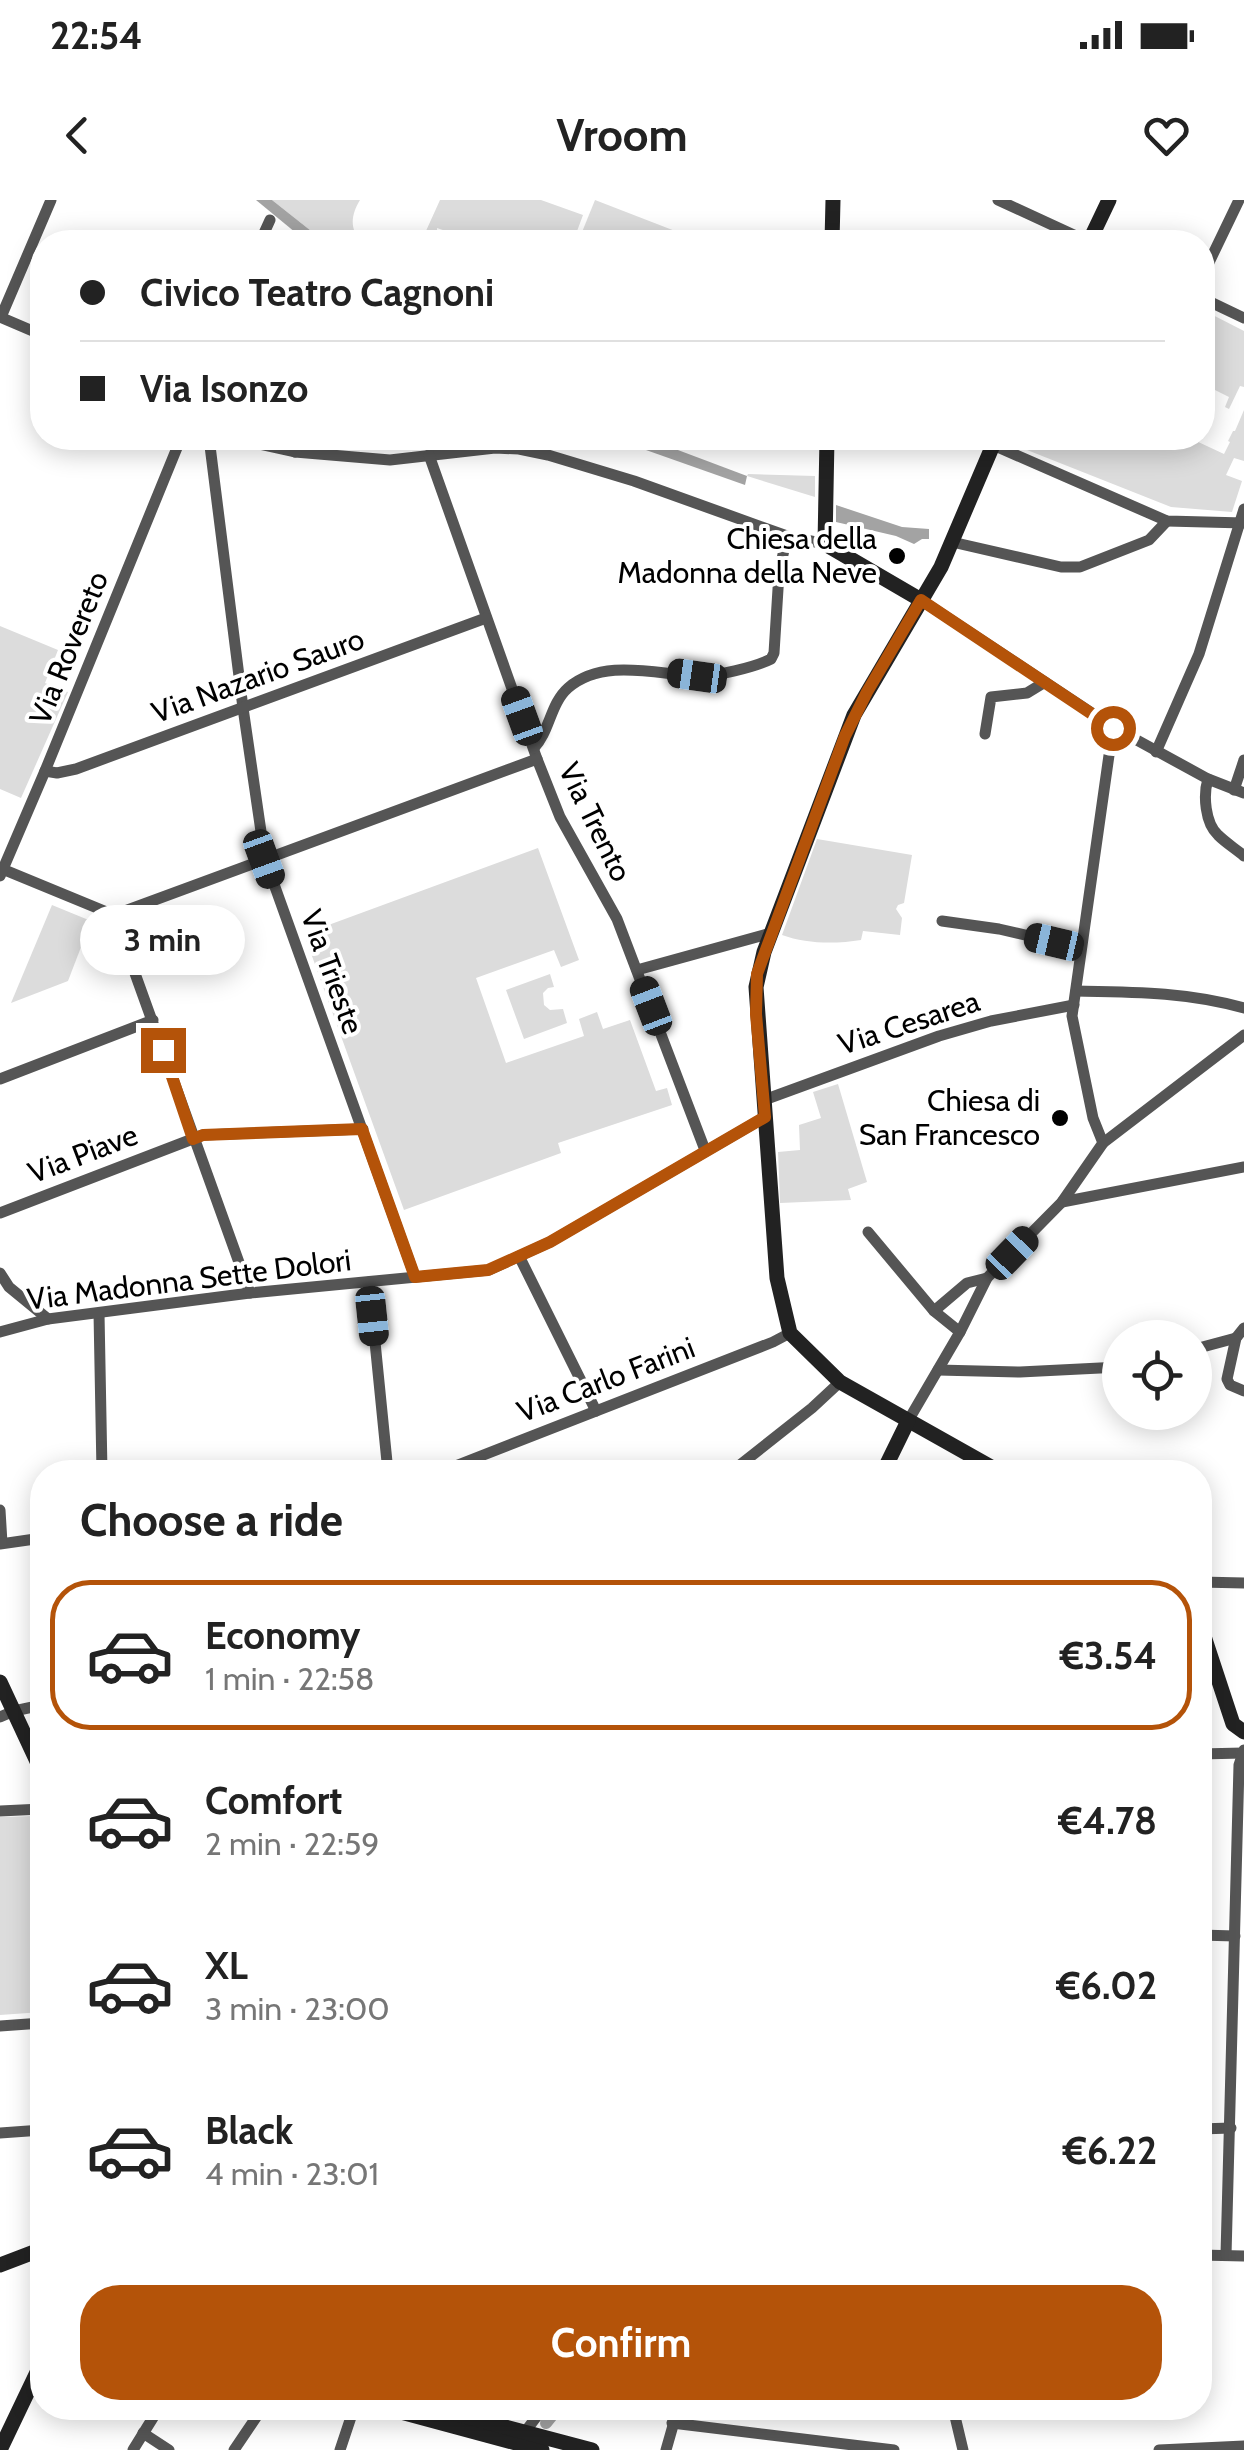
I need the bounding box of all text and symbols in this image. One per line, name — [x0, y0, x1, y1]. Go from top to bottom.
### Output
text: 22:54 — [50, 12, 143, 59]
icon: back — [50, 108, 105, 163]
text: Vroom — [556, 108, 688, 162]
icon: heart — [1139, 108, 1194, 163]
text: Civico Teatro Cagnoni — [140, 269, 494, 316]
text: Via Isonzo — [140, 365, 308, 412]
place label: Chiesa della Madonna della Neve — [617, 520, 878, 591]
marker: Chiesa della Madonna della Neve — [886, 545, 908, 567]
street label: Via Rovereto — [21, 566, 116, 730]
street label: Via Nazario Sauro — [147, 620, 369, 731]
car — [665, 657, 729, 695]
car — [498, 683, 546, 749]
route start — [1091, 706, 1136, 751]
street label: Via Trento — [551, 756, 640, 887]
car — [240, 826, 288, 892]
callout: 3 min — [80, 905, 246, 975]
street label: Via Trieste — [293, 905, 372, 1039]
text: 3 min — [124, 920, 201, 959]
car — [1021, 921, 1087, 963]
car — [626, 973, 676, 1039]
street label: Via Cesarea — [834, 982, 985, 1063]
route end — [141, 1028, 186, 1073]
place label: Chiesa di San Francesco — [859, 1082, 1040, 1153]
marker: Chiesa di San Francesco — [1049, 1107, 1071, 1129]
street label: Via Piave — [23, 1116, 143, 1191]
car — [980, 1221, 1044, 1285]
street label: Via Madonna Sette Dolori — [25, 1241, 353, 1318]
car — [354, 1285, 390, 1347]
map controls — [1102, 1320, 1212, 1430]
button: locate — [1102, 1320, 1212, 1430]
street label: Via Carlo Farini — [512, 1329, 700, 1430]
text: Choose a ride — [80, 1493, 343, 1547]
icon: car — [85, 1610, 175, 1700]
text: Economy — [205, 1612, 360, 1659]
text: €3.54 — [1060, 1632, 1157, 1679]
text: 1 min · 22:58 — [205, 1659, 374, 1698]
icon: car — [85, 1775, 175, 1865]
text: Comfort — [205, 1777, 342, 1824]
text: €4.78 — [1058, 1797, 1157, 1844]
text: 2 min · 22:59 — [205, 1824, 379, 1863]
icon: car — [85, 1940, 175, 2030]
text: XL — [205, 1942, 248, 1989]
text: €6.02 — [1056, 1962, 1157, 2009]
text: 3 min · 23:00 — [205, 1989, 390, 2028]
icon: car — [85, 2105, 175, 2195]
text: Black — [205, 2107, 293, 2154]
text: €6.22 — [1063, 2127, 1157, 2174]
text: 4 min · 23:01 — [205, 2154, 379, 2193]
button: Confirm — [80, 2285, 1162, 2400]

